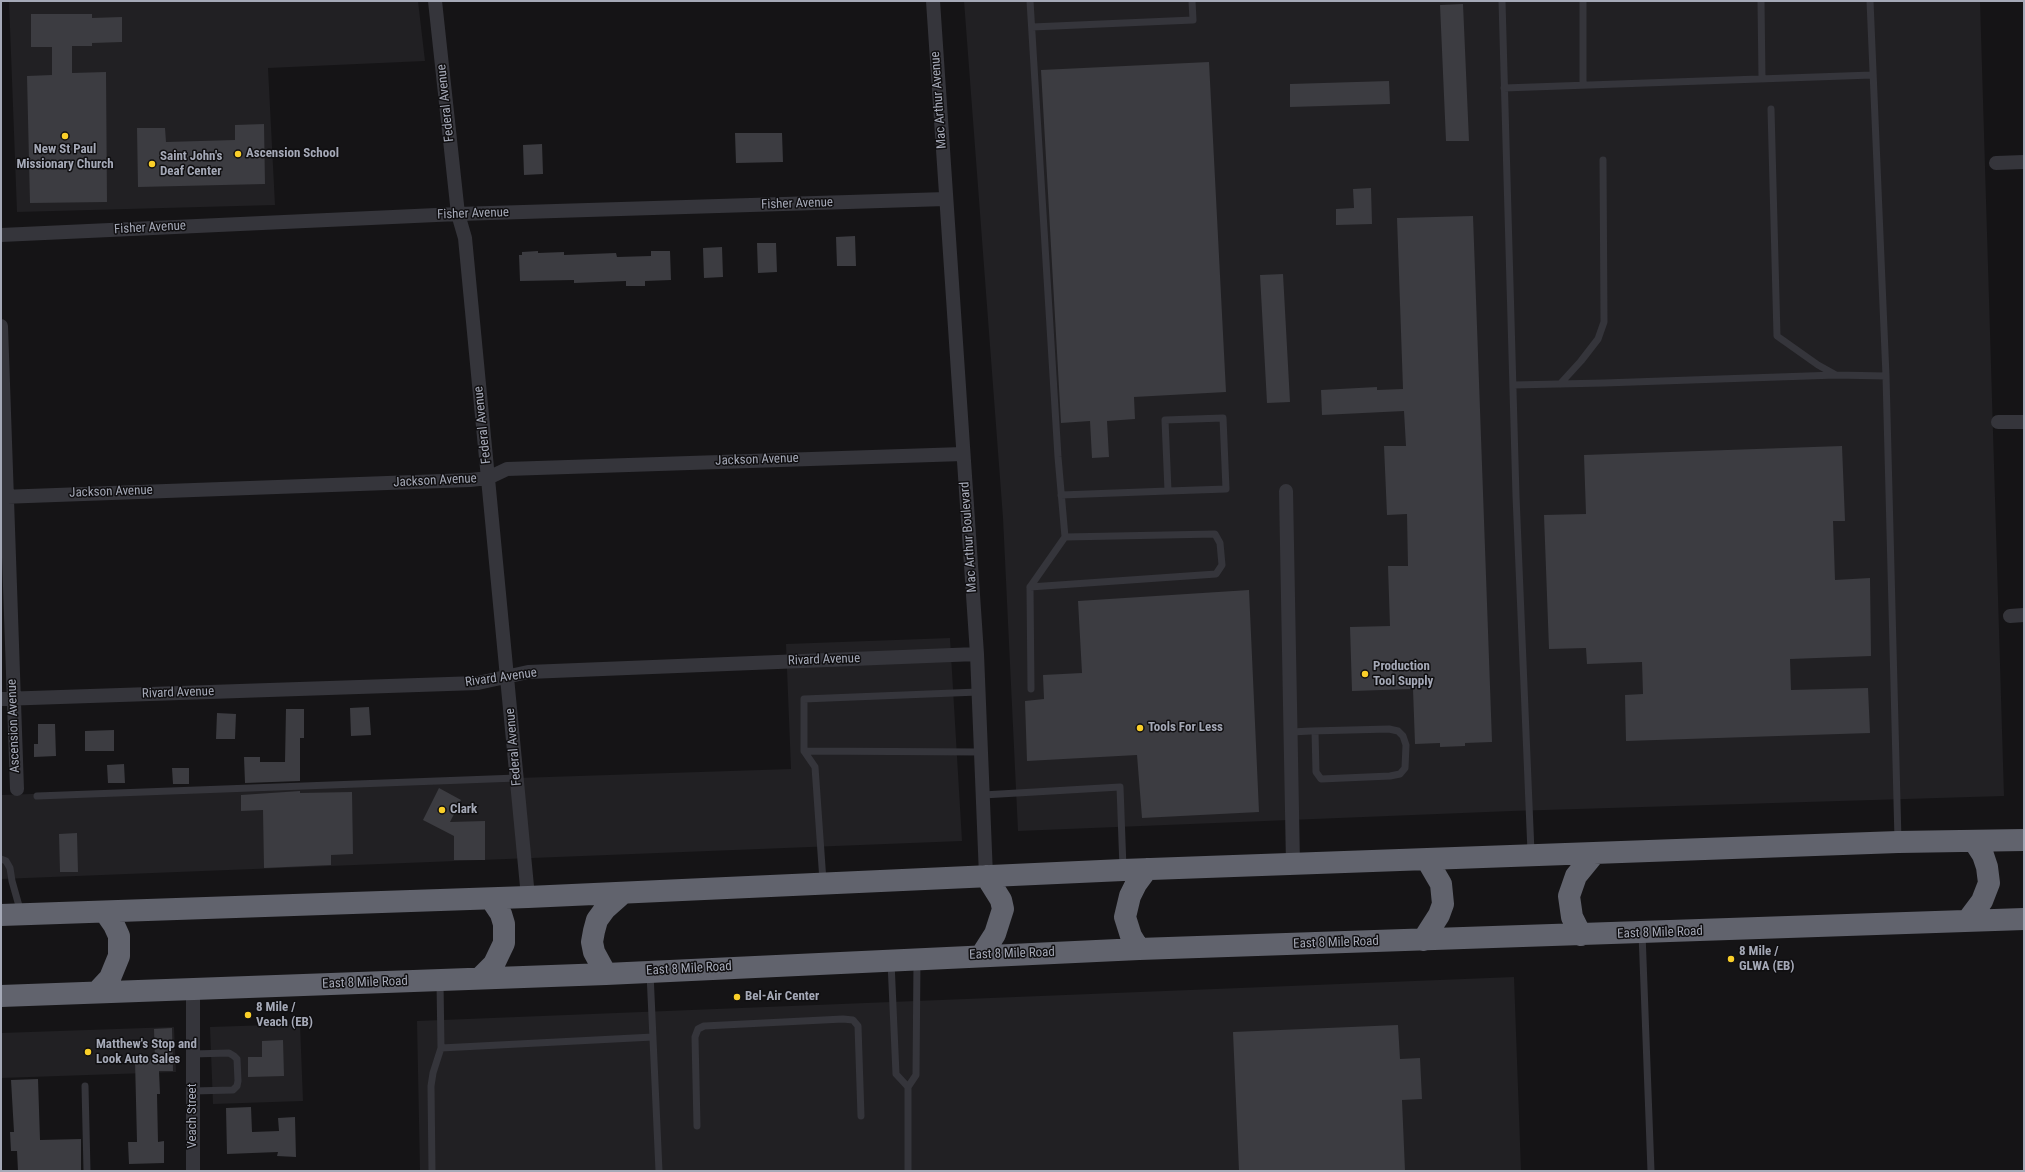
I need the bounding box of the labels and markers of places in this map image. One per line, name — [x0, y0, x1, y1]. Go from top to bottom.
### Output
marker: New St Paul Missionary Church — [60, 131, 70, 141]
place label: New St Paul Missionary Church — [16, 142, 114, 173]
place label: Ascension School — [246, 146, 339, 162]
place label: Saint John's Deaf Center — [160, 149, 222, 180]
marker: Ascension School — [233, 149, 243, 159]
marker: Saint John's Deaf Center — [147, 159, 157, 169]
place label: Production Tool Supply — [1373, 659, 1433, 690]
marker: Production Tool Supply — [1360, 669, 1370, 679]
place label: Tools For Less — [1148, 720, 1223, 736]
marker: Tools For Less — [1135, 723, 1145, 733]
place label: Clark — [450, 802, 477, 818]
marker: Clark — [437, 805, 447, 815]
place label: 8 Mile / GLWA (EB) — [1739, 944, 1795, 975]
marker: 8 Mile / GLWA (EB) — [1726, 954, 1736, 964]
place label: Bel-Air Center — [745, 989, 819, 1005]
marker: Bel-Air Center — [732, 992, 742, 1002]
place label: 8 Mile / Veach (EB) — [256, 1000, 313, 1031]
marker: 8 Mile / Veach (EB) — [243, 1010, 253, 1020]
place label: Matthew's Stop and Look Auto Sales — [96, 1037, 197, 1068]
marker: Matthew's Stop and Look Auto Sales — [83, 1047, 93, 1057]

